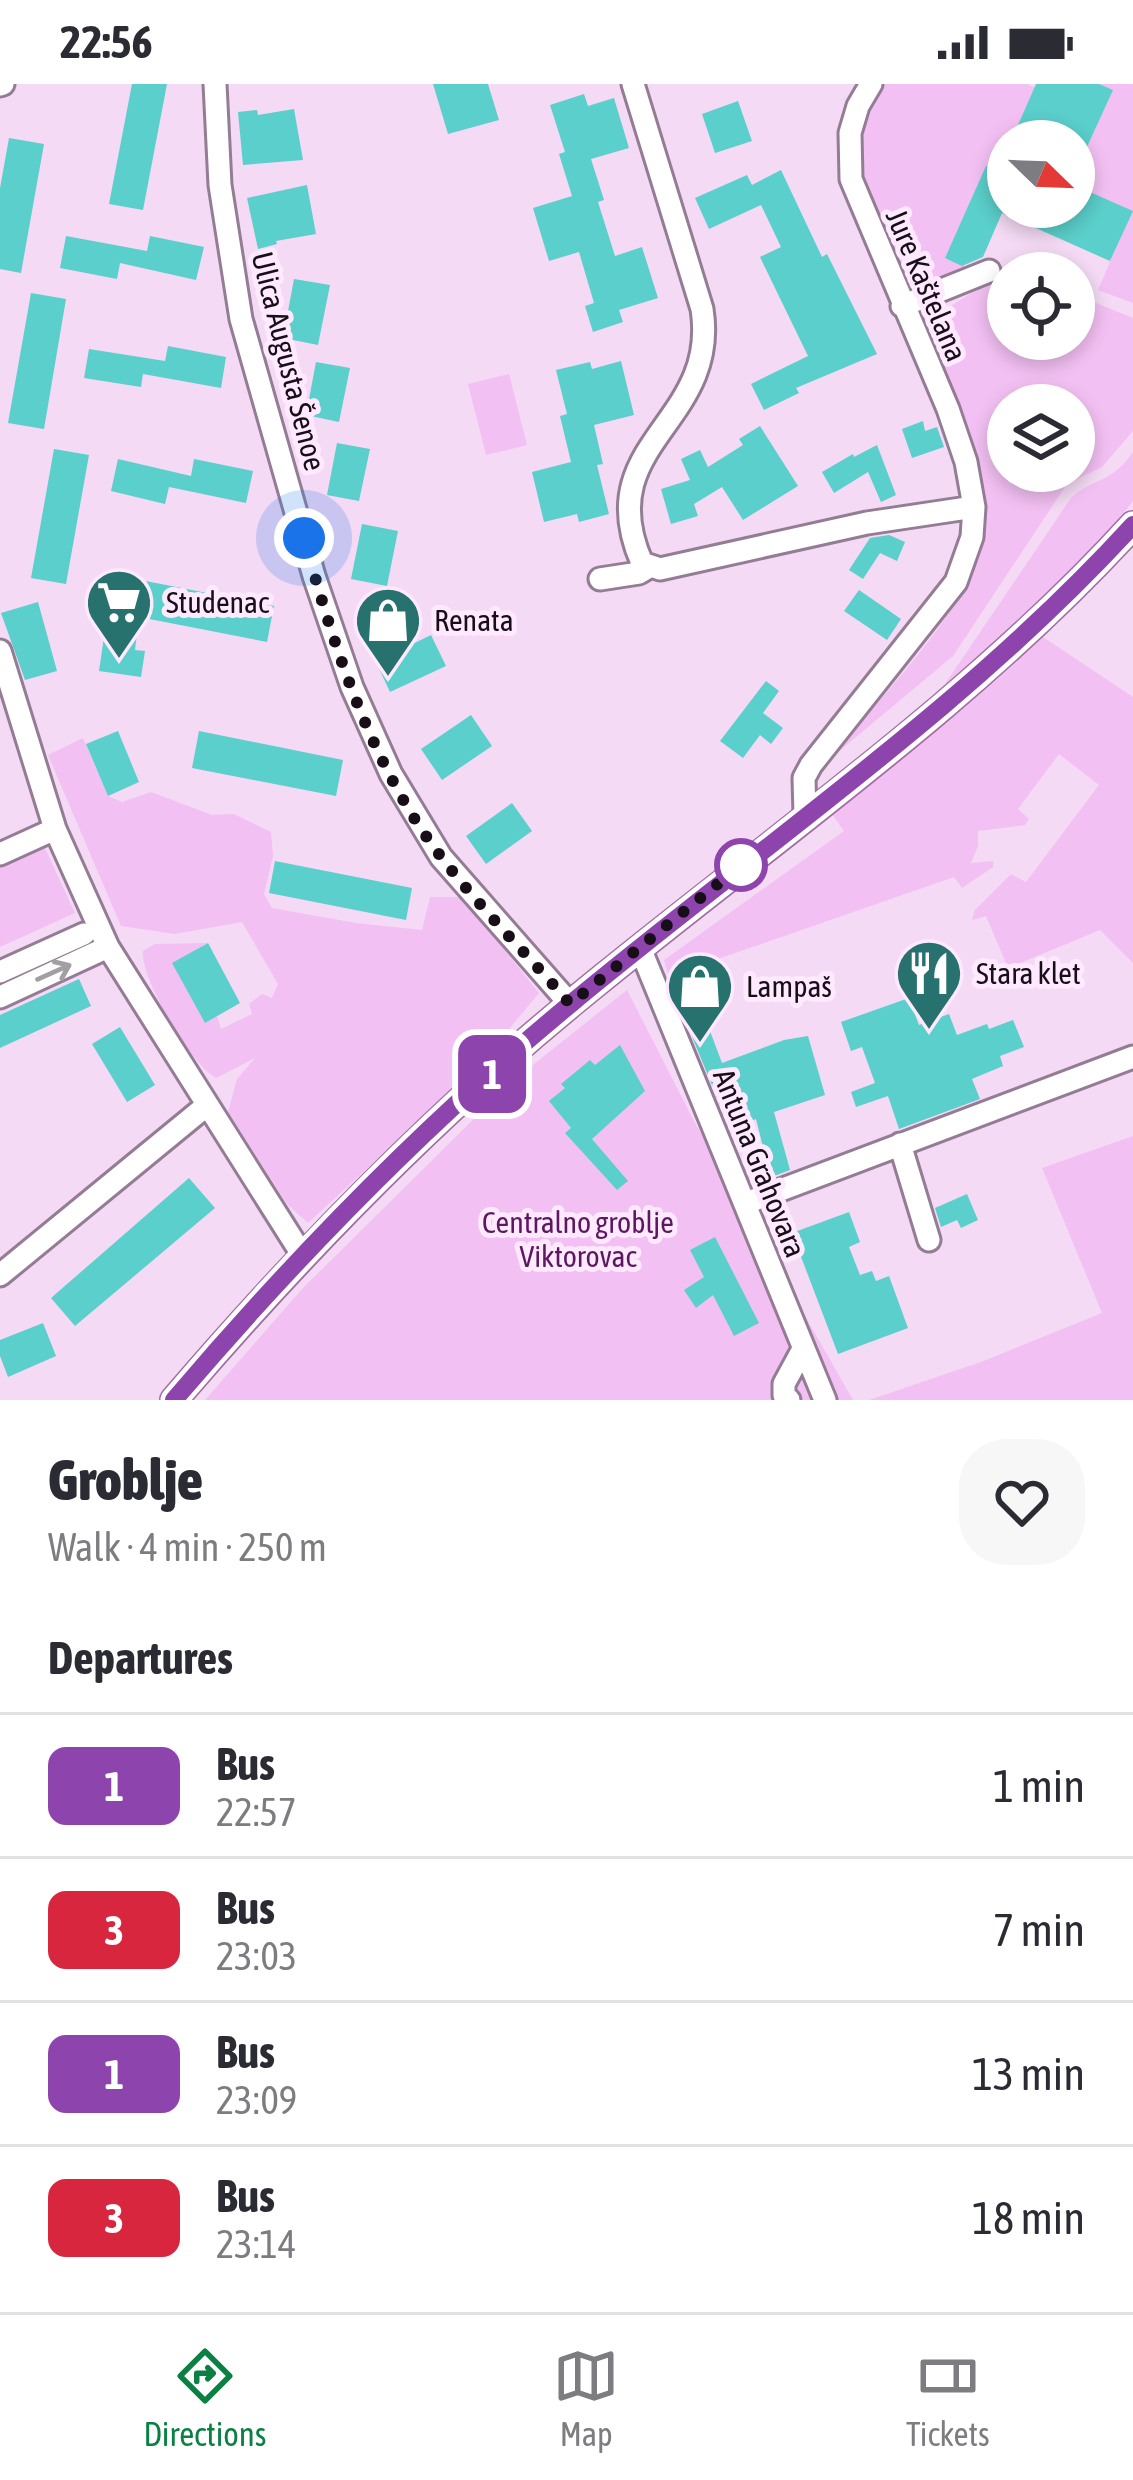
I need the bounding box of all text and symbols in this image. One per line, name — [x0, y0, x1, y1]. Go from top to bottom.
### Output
text: 22:56 — [60, 16, 153, 68]
north arrow — [987, 120, 1095, 228]
map controls — [987, 120, 1095, 492]
street label: Jure Kaštelana — [880, 204, 974, 366]
street label: Ulica Augusta Šenoe — [245, 248, 333, 474]
button: locate — [987, 252, 1095, 360]
button: layers — [987, 384, 1095, 492]
your location — [274, 508, 334, 568]
supermarket icon: Studenac — [84, 567, 154, 661]
place label: Studenac — [166, 585, 270, 619]
shop icon: Renata — [353, 585, 423, 679]
place label: Renata — [434, 603, 514, 637]
unlabelled marker — [716, 840, 766, 890]
restaurant icon: Stara klet — [894, 938, 964, 1032]
shop icon: Lampaš — [665, 951, 735, 1045]
place label: Stara klet — [976, 956, 1081, 990]
one-way arrow — [35, 960, 71, 982]
place label: Lampaš — [746, 969, 832, 1003]
line badge: 1 — [453, 1035, 531, 1113]
text: 1 — [482, 1050, 502, 1098]
street label: Antuna Grahovara — [707, 1064, 813, 1262]
park label: Centralno groblje Viktorovac — [482, 1205, 674, 1273]
button: heart — [959, 1439, 1085, 1565]
text: Groblje — [48, 1447, 203, 1512]
text: Walk · 4 min · 250 m — [48, 1525, 327, 1569]
text: Departures — [48, 1632, 233, 1684]
text: Bus — [216, 1738, 275, 1790]
text: 1 min — [993, 1760, 1085, 1812]
text: 1 — [104, 1762, 124, 1810]
text: 22:57 — [216, 1790, 296, 1834]
text: Bus — [216, 1882, 275, 1934]
text: 7 min — [993, 1904, 1085, 1956]
text: 3 — [104, 1906, 124, 1954]
text: 23:03 — [216, 1934, 297, 1978]
text: Bus — [216, 2026, 275, 2078]
text: 13 min — [972, 2048, 1085, 2100]
text: 1 — [104, 2050, 124, 2098]
text: 23:09 — [216, 2078, 297, 2122]
text: Bus — [216, 2170, 275, 2222]
text: 18 min — [972, 2192, 1085, 2244]
text: 3 — [104, 2194, 124, 2242]
text: 23:14 — [216, 2222, 296, 2266]
tab: Directions — [143, 2343, 266, 2453]
tab: Map — [553, 2343, 619, 2453]
tab: Tickets — [906, 2343, 990, 2453]

